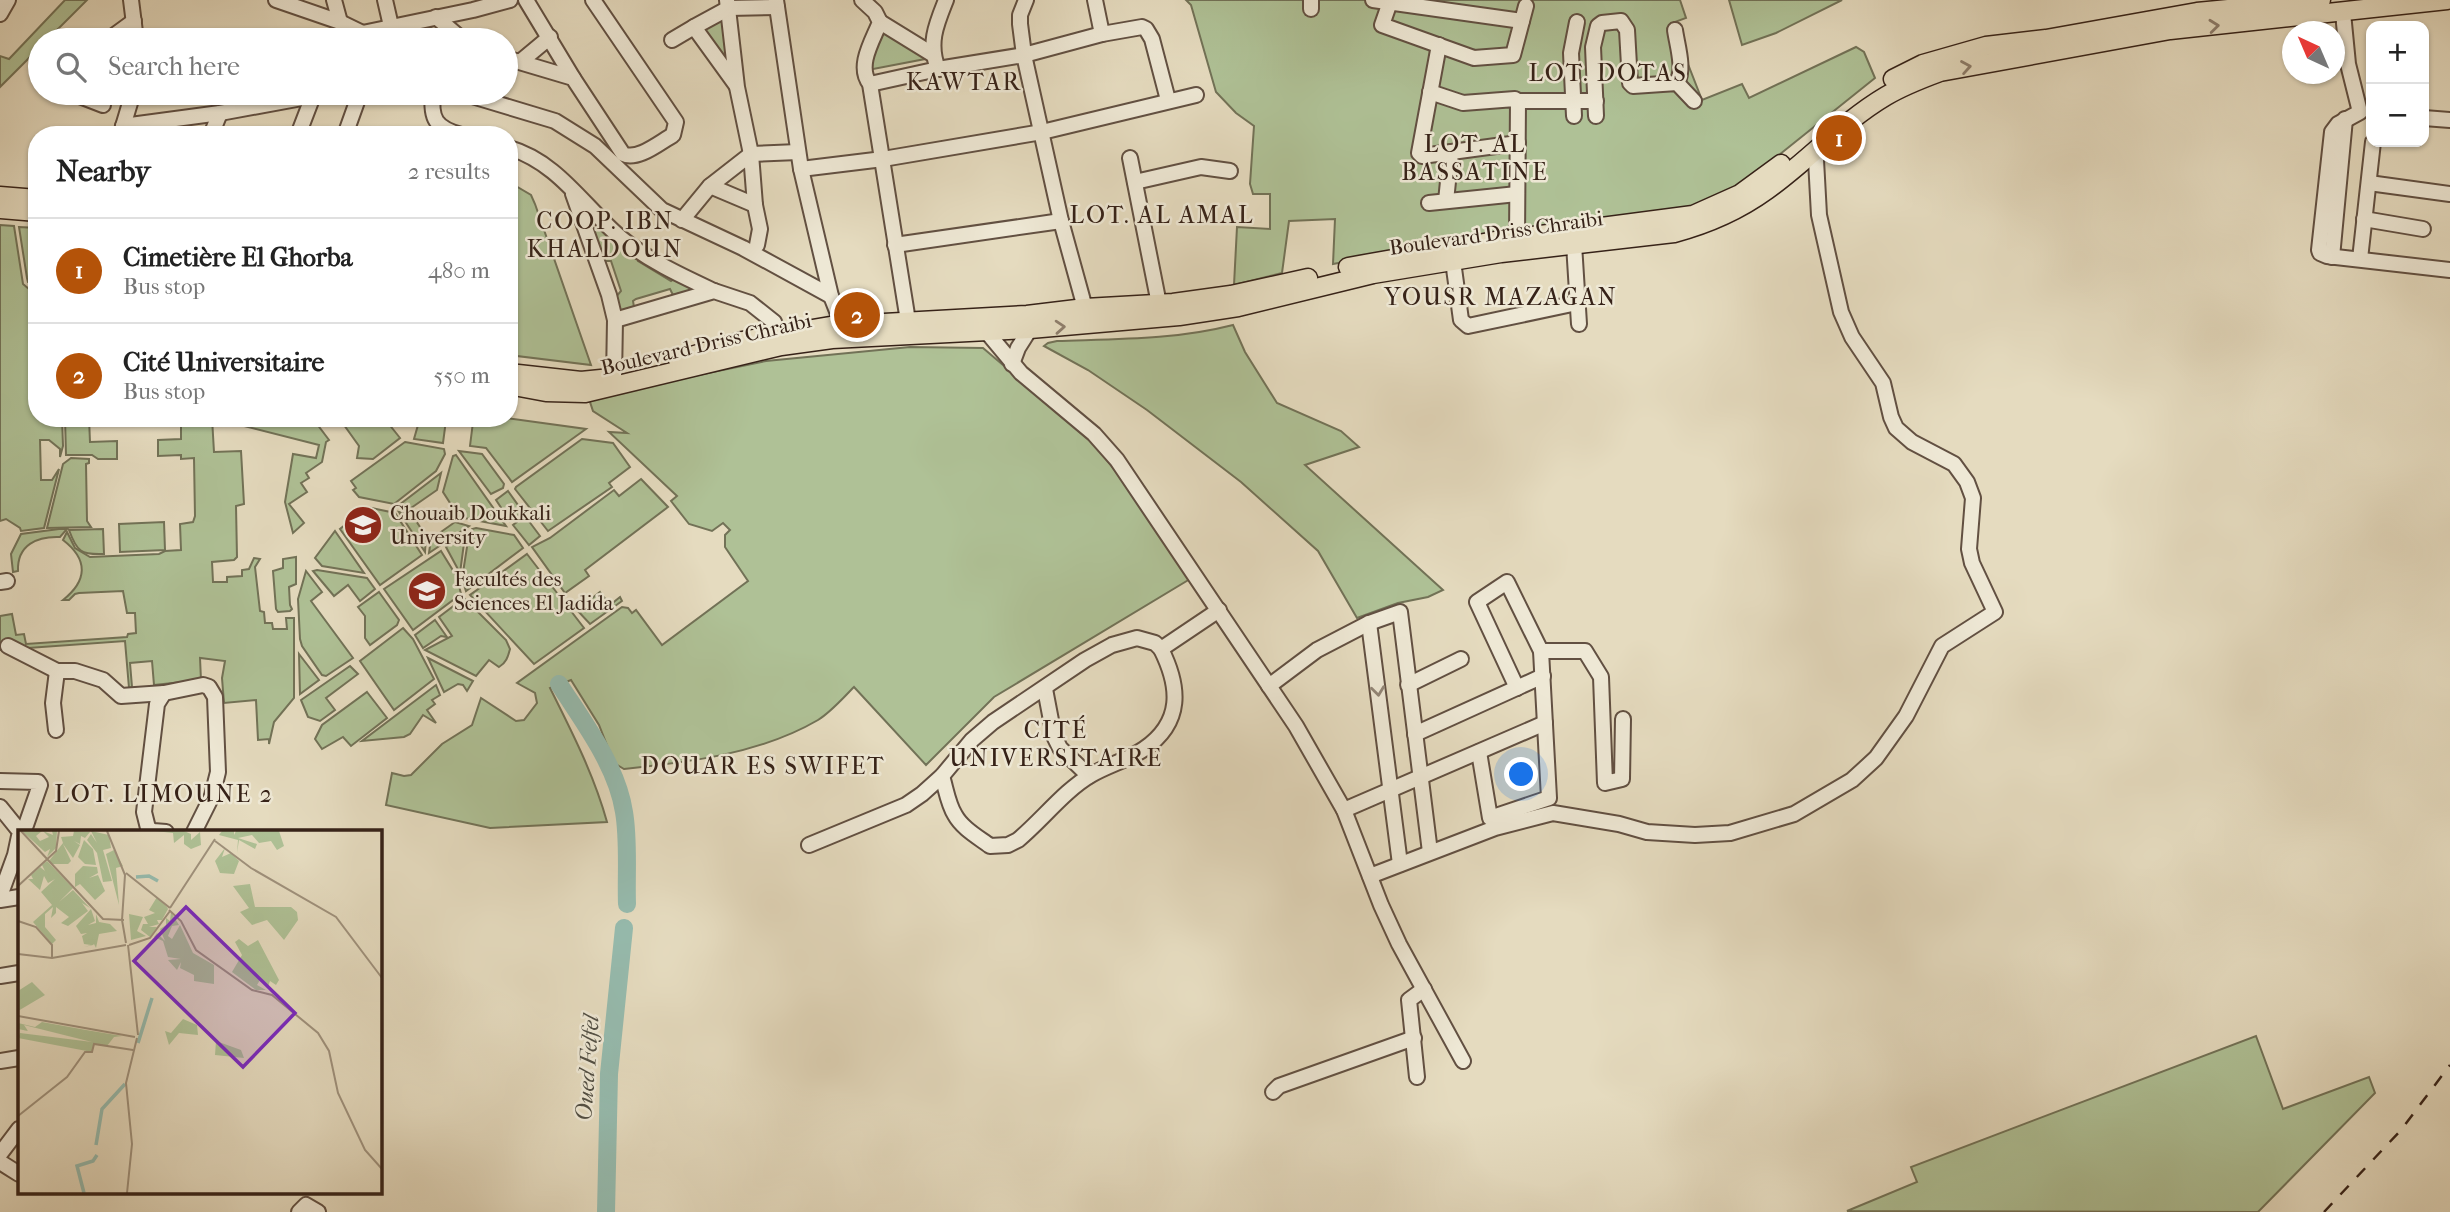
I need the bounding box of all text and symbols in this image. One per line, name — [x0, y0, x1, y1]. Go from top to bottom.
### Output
one-way arrow — [2209, 19, 2220, 34]
north arrow — [2282, 21, 2345, 84]
map controls — [2366, 21, 2429, 147]
button: + — [2366, 21, 2429, 84]
search box — [28, 28, 518, 105]
icon: search — [52, 48, 90, 86]
text: Search here — [108, 51, 240, 82]
district label: LOT. DOTAS — [1528, 59, 1688, 87]
one-way arrow — [1960, 60, 1972, 75]
district label: KAWTAR — [906, 68, 1022, 96]
button: − — [2366, 84, 2429, 147]
pin: 1 — [1816, 112, 1862, 164]
district label: LOT. AL BASSATINE — [1401, 130, 1549, 186]
text: Nearby — [56, 154, 151, 189]
text: 2 results — [408, 158, 490, 185]
district label: LOT. AL AMAL — [1069, 201, 1255, 229]
street label: Boulevard Driss Chraibi — [1388, 206, 1604, 260]
district label: COOP. IBN KHALDOUN — [527, 207, 683, 263]
text: Cimetière El Ghorba — [123, 242, 353, 273]
text: 1 — [75, 257, 83, 284]
text: 480 m — [428, 257, 490, 284]
text: Bus stop — [123, 273, 205, 300]
district label: YOUSR MAZAGAN — [1383, 283, 1618, 311]
pin: 2 — [834, 289, 880, 341]
street label: Boulevard Driss Chraibi — [598, 308, 814, 380]
one-way arrow — [1055, 319, 1066, 334]
text: Cité Universitaire — [123, 347, 324, 378]
text: 2 — [73, 362, 85, 389]
text: 550 m — [434, 362, 490, 389]
text: Bus stop — [123, 378, 205, 405]
place label: Chouaib Doukkali University — [390, 501, 551, 549]
school or university icon: Chouaib Doukkali University — [342, 504, 384, 546]
place label: Facultés des Sciences El Jadida — [454, 567, 614, 615]
school or university icon: Facultés des Sciences El Jadida — [406, 570, 448, 612]
one-way arrow — [1370, 685, 1385, 697]
district label: CITÉ UNIVERSITAIRE — [949, 715, 1163, 772]
district label: DOUAR ES SWIFET — [640, 752, 886, 780]
your location — [1504, 757, 1538, 791]
district label: LOT. LIMOUNE 2 — [54, 780, 274, 808]
inset map — [18, 830, 382, 1194]
water label: Oued Felfel — [570, 1012, 605, 1122]

